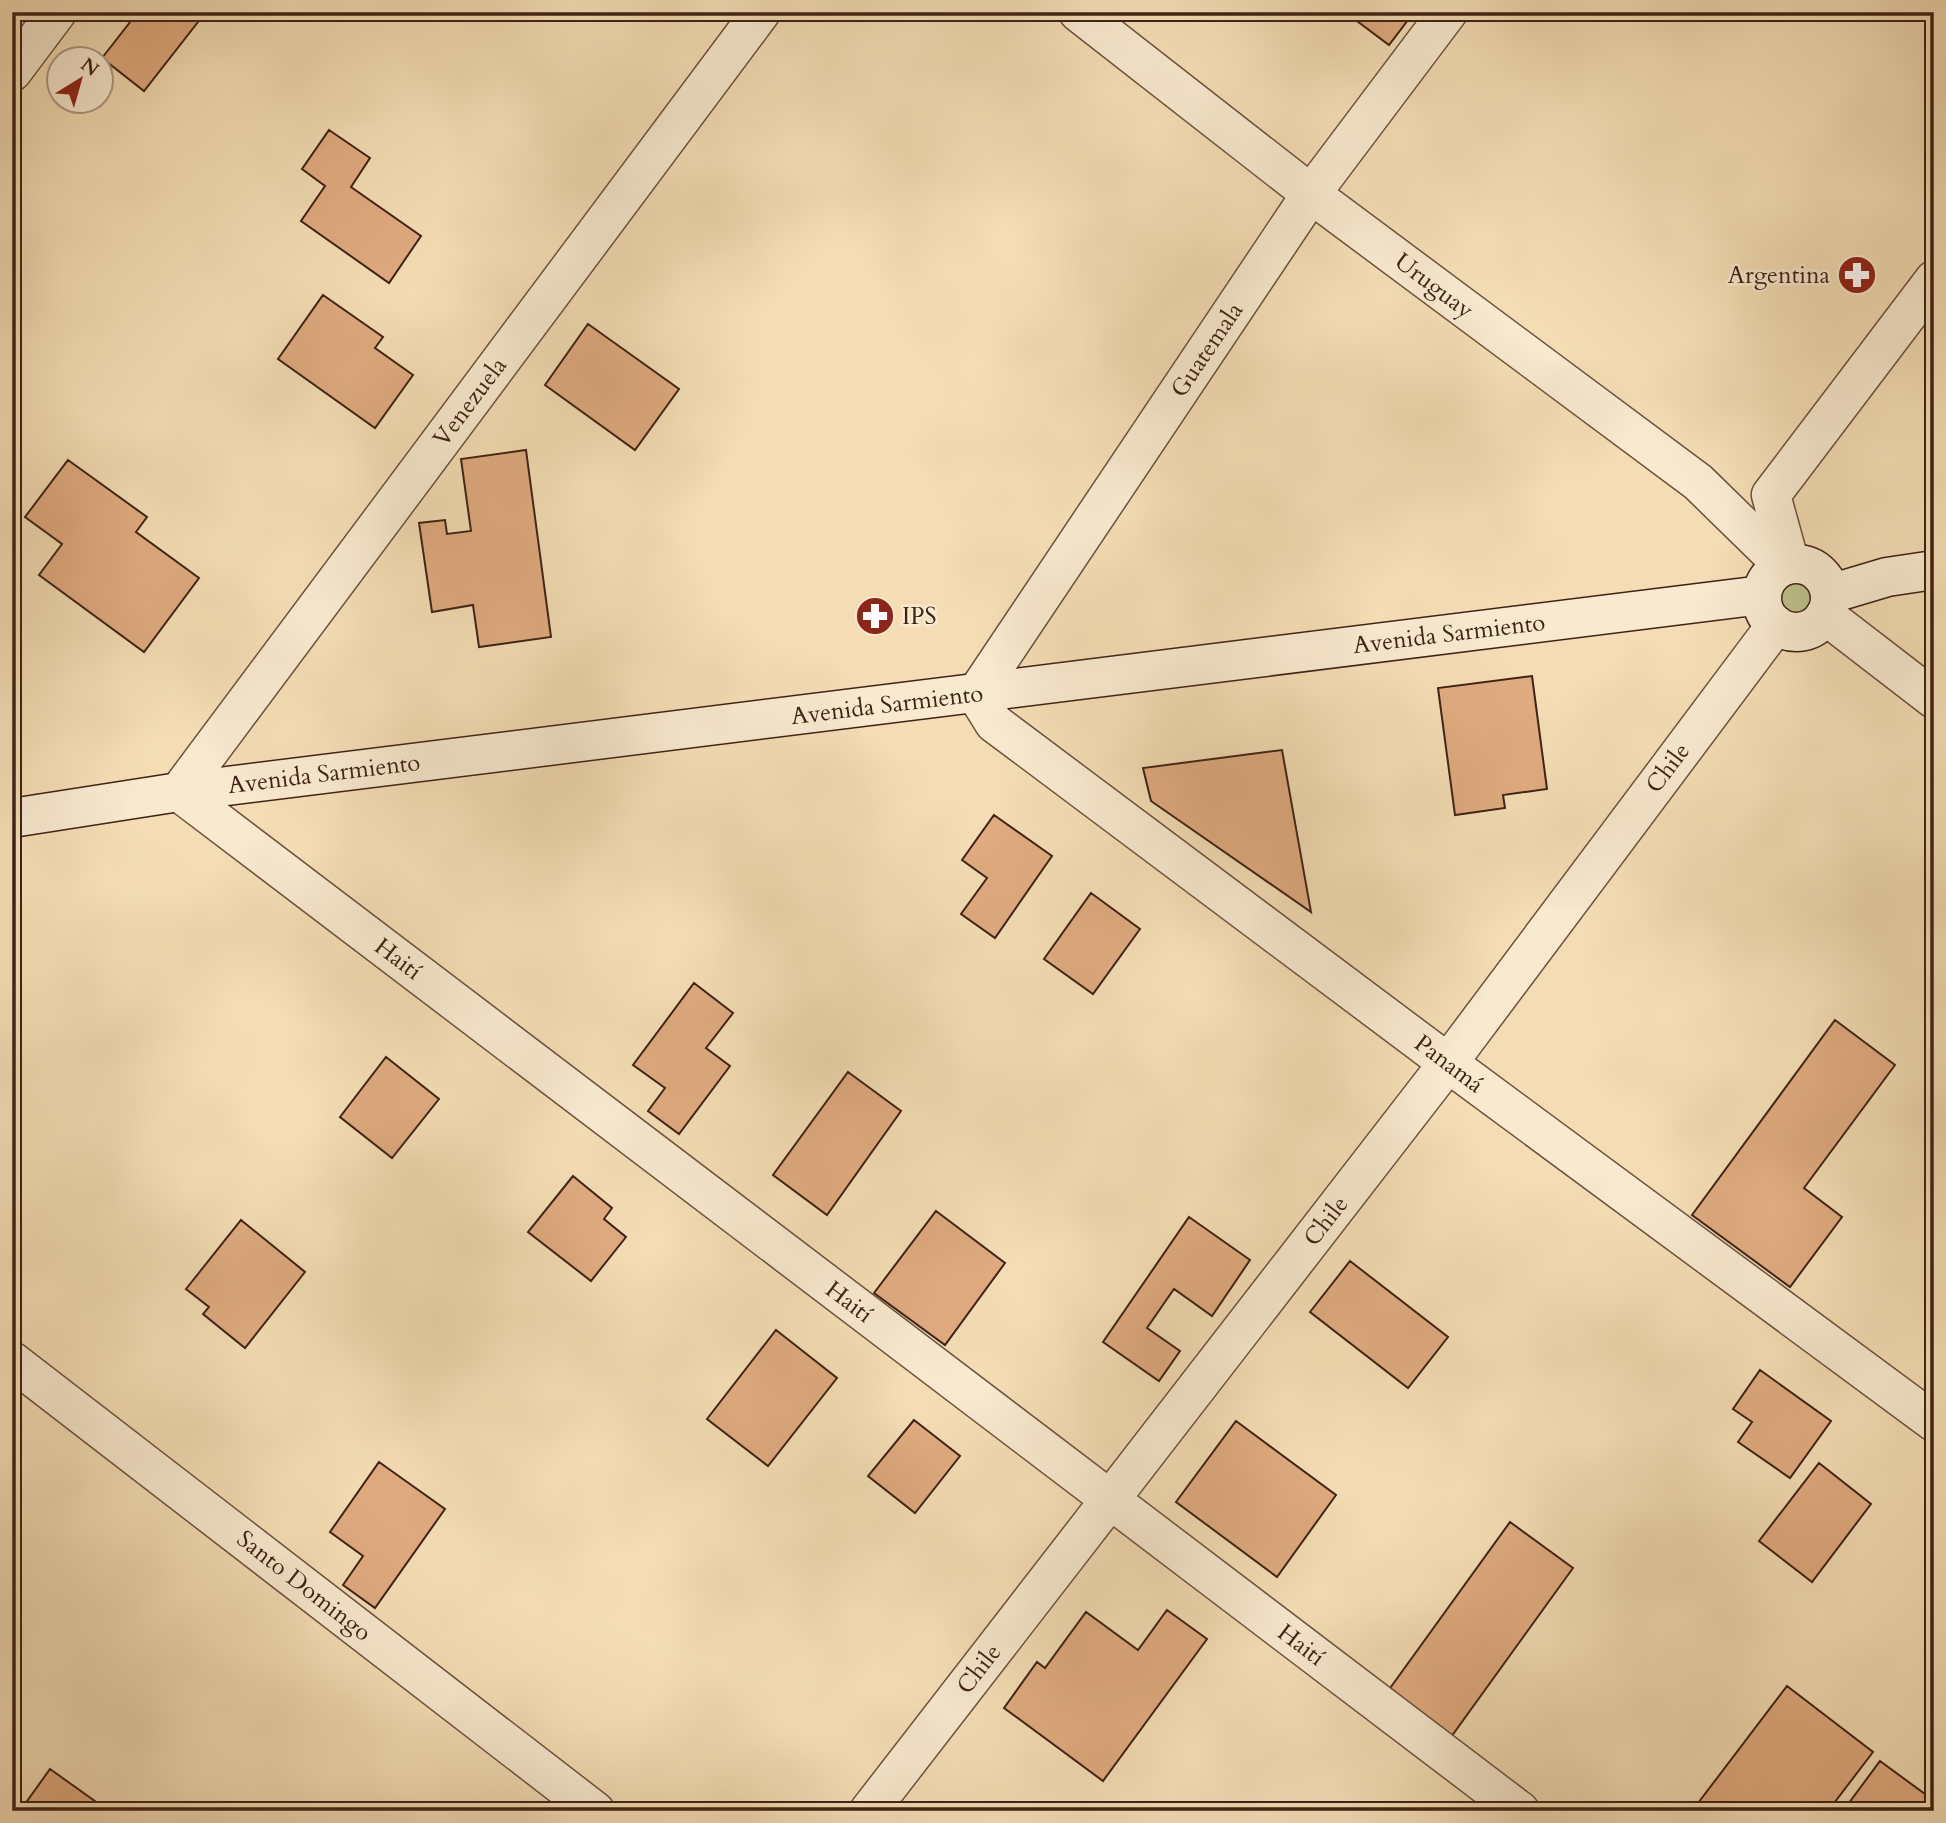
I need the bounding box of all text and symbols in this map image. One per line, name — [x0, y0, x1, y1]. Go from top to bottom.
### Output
north arrow — [46, 46, 116, 116]
text: N — [75, 52, 104, 83]
street label: Uruguay — [1388, 245, 1481, 327]
pharmacy icon: Argentina — [1836, 254, 1878, 296]
place label: Argentina — [1728, 259, 1831, 292]
street label: Guatemala — [1163, 295, 1251, 404]
street label: Venezuela — [425, 350, 515, 454]
pharmacy icon: IPS — [854, 595, 896, 637]
place label: IPS — [902, 600, 936, 633]
street label: Avenida Sarmiento — [1351, 606, 1547, 662]
street label: Avenida Sarmiento — [789, 677, 985, 733]
street label: Chile — [1638, 736, 1698, 800]
street label: Avenida Sarmiento — [226, 746, 422, 802]
street label: Haití — [367, 930, 429, 988]
street label: Panamá — [1407, 1027, 1491, 1101]
street label: Chile — [1296, 1189, 1356, 1253]
street label: Haití — [818, 1273, 880, 1331]
street label: Santo Domingo — [230, 1523, 378, 1649]
street label: Haití — [1270, 1616, 1332, 1674]
street label: Chile — [949, 1637, 1009, 1701]

